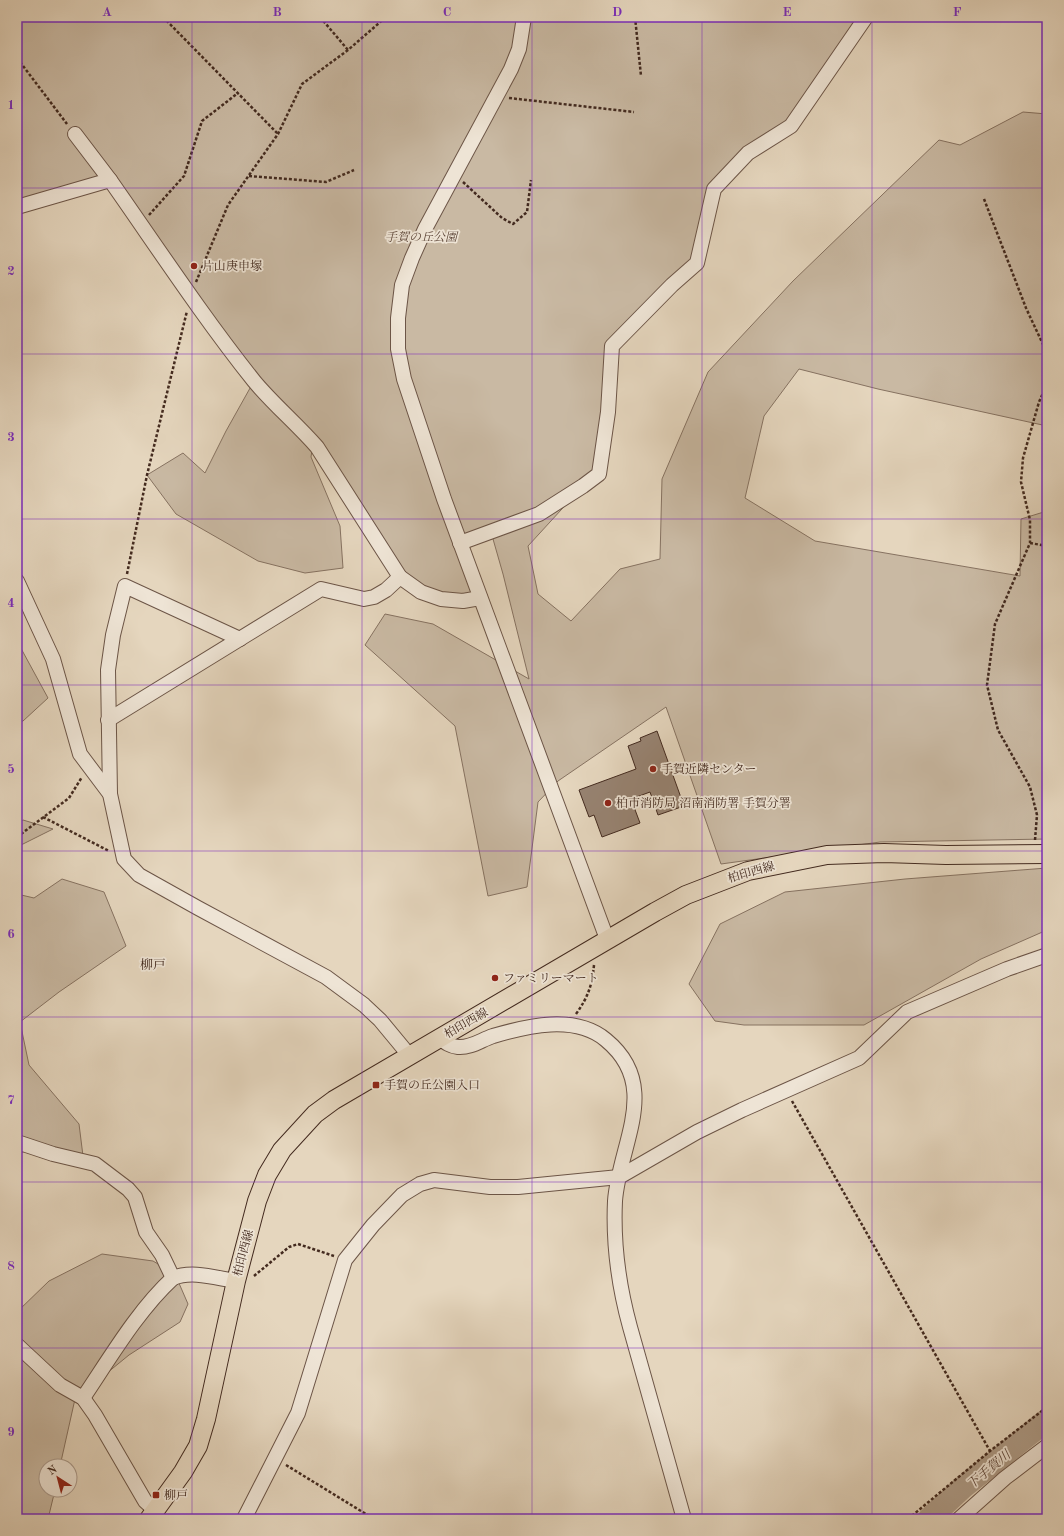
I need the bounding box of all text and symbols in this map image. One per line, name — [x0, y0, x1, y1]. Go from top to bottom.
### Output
text: A — [102, 6, 112, 19]
text: B — [272, 6, 282, 19]
text: C — [443, 6, 451, 19]
text: D — [612, 6, 622, 19]
text: E — [783, 6, 792, 19]
text: F — [953, 6, 962, 19]
text: 1 — [7, 99, 15, 112]
park label: 手賀の丘公園 — [385, 230, 459, 244]
place label: 片山庚申塚 — [202, 259, 262, 273]
marker: 片山庚申塚 — [189, 261, 199, 271]
text: 2 — [7, 265, 15, 278]
text: 3 — [7, 431, 15, 444]
text: 4 — [7, 597, 15, 610]
place label: 手賀近隣センター — [661, 762, 757, 776]
text: 5 — [7, 763, 15, 776]
marker: 手賀近隣センター — [648, 764, 658, 774]
place label: 柏市消防局 沼南消防署 手賀分署 — [616, 796, 791, 810]
marker: 柏市消防局 沼南消防署 手賀分署 — [603, 798, 613, 808]
street label: 柏印西線 — [726, 859, 776, 885]
text: 6 — [7, 928, 15, 941]
district label: 柳戸 — [140, 958, 166, 972]
place label: ファミリーマート — [503, 972, 599, 985]
marker: ファミリーマート — [490, 973, 500, 983]
street label: 柏印西線 — [442, 1005, 490, 1041]
place label: 手賀の丘公園入口 — [384, 1078, 480, 1092]
marker: 手賀の丘公園入口 — [371, 1080, 381, 1090]
text: 7 — [7, 1094, 15, 1107]
street label: 柏印西線 — [230, 1228, 256, 1278]
text: 8 — [7, 1260, 15, 1273]
text: 9 — [7, 1426, 15, 1439]
water label: 下手賀川 — [964, 1446, 1015, 1492]
north arrow — [38, 1458, 78, 1498]
text: N — [46, 1464, 60, 1478]
place label: 柳戸 — [164, 1488, 188, 1502]
marker: 柳戸 — [151, 1490, 161, 1500]

